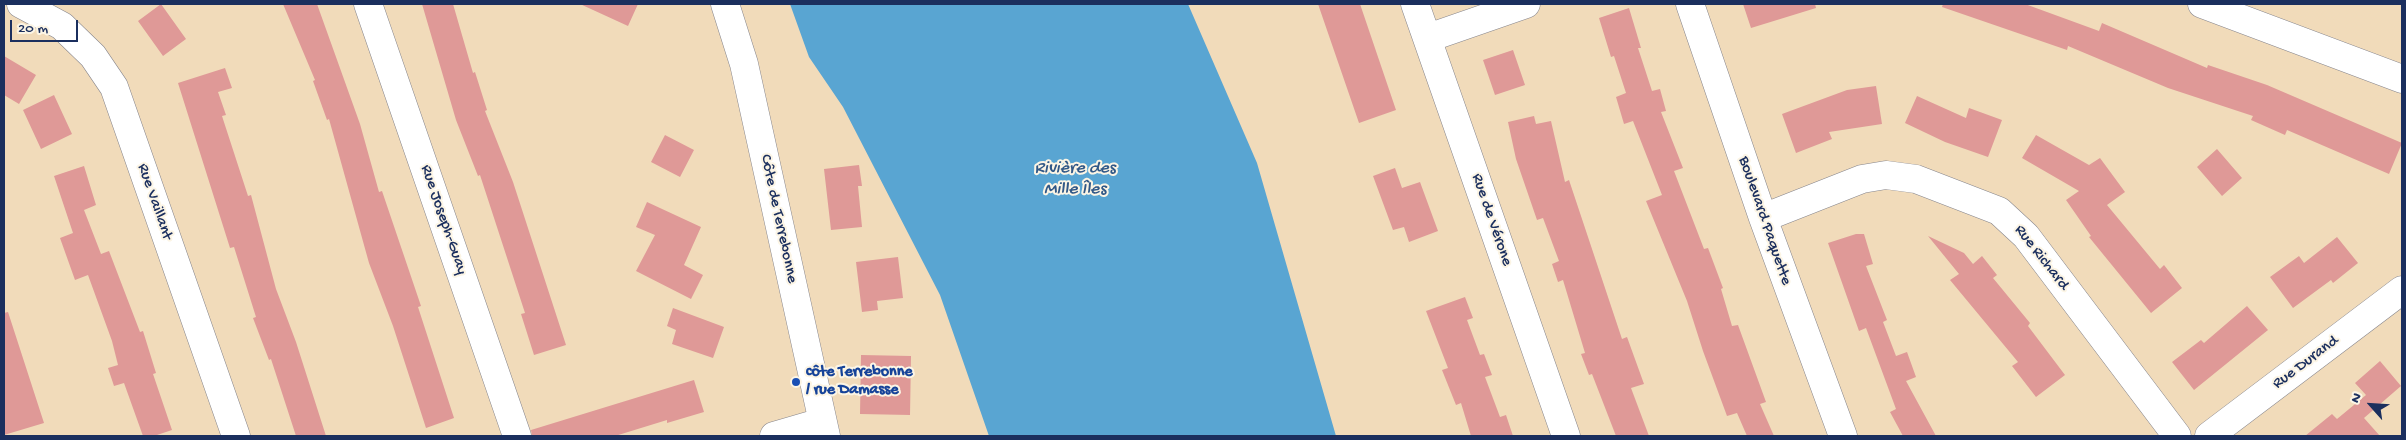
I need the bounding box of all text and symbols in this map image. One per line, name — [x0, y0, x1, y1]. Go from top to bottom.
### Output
scale bar — [12, 10, 80, 42]
text: 20 m — [18, 20, 48, 38]
street label: Côte de Terrebonne — [755, 153, 801, 285]
street label: Boulevard Paquette — [1733, 154, 1795, 288]
water label: Rivière des Mille Îles — [1035, 158, 1115, 200]
street label: Rue Vaillant — [132, 161, 176, 243]
street label: Rue Joseph-Guay — [415, 163, 471, 277]
street label: Rue de Vérone — [1466, 171, 1516, 269]
street label: Rue Richard — [2010, 221, 2072, 295]
street label: Rue Durand — [2269, 332, 2343, 394]
place label: côte Terrebonne / rue Damasse — [806, 363, 913, 401]
marker: côte Terrebonne / rue Damasse — [790, 376, 802, 388]
north arrow — [2346, 380, 2396, 430]
text: N — [2347, 390, 2367, 406]

